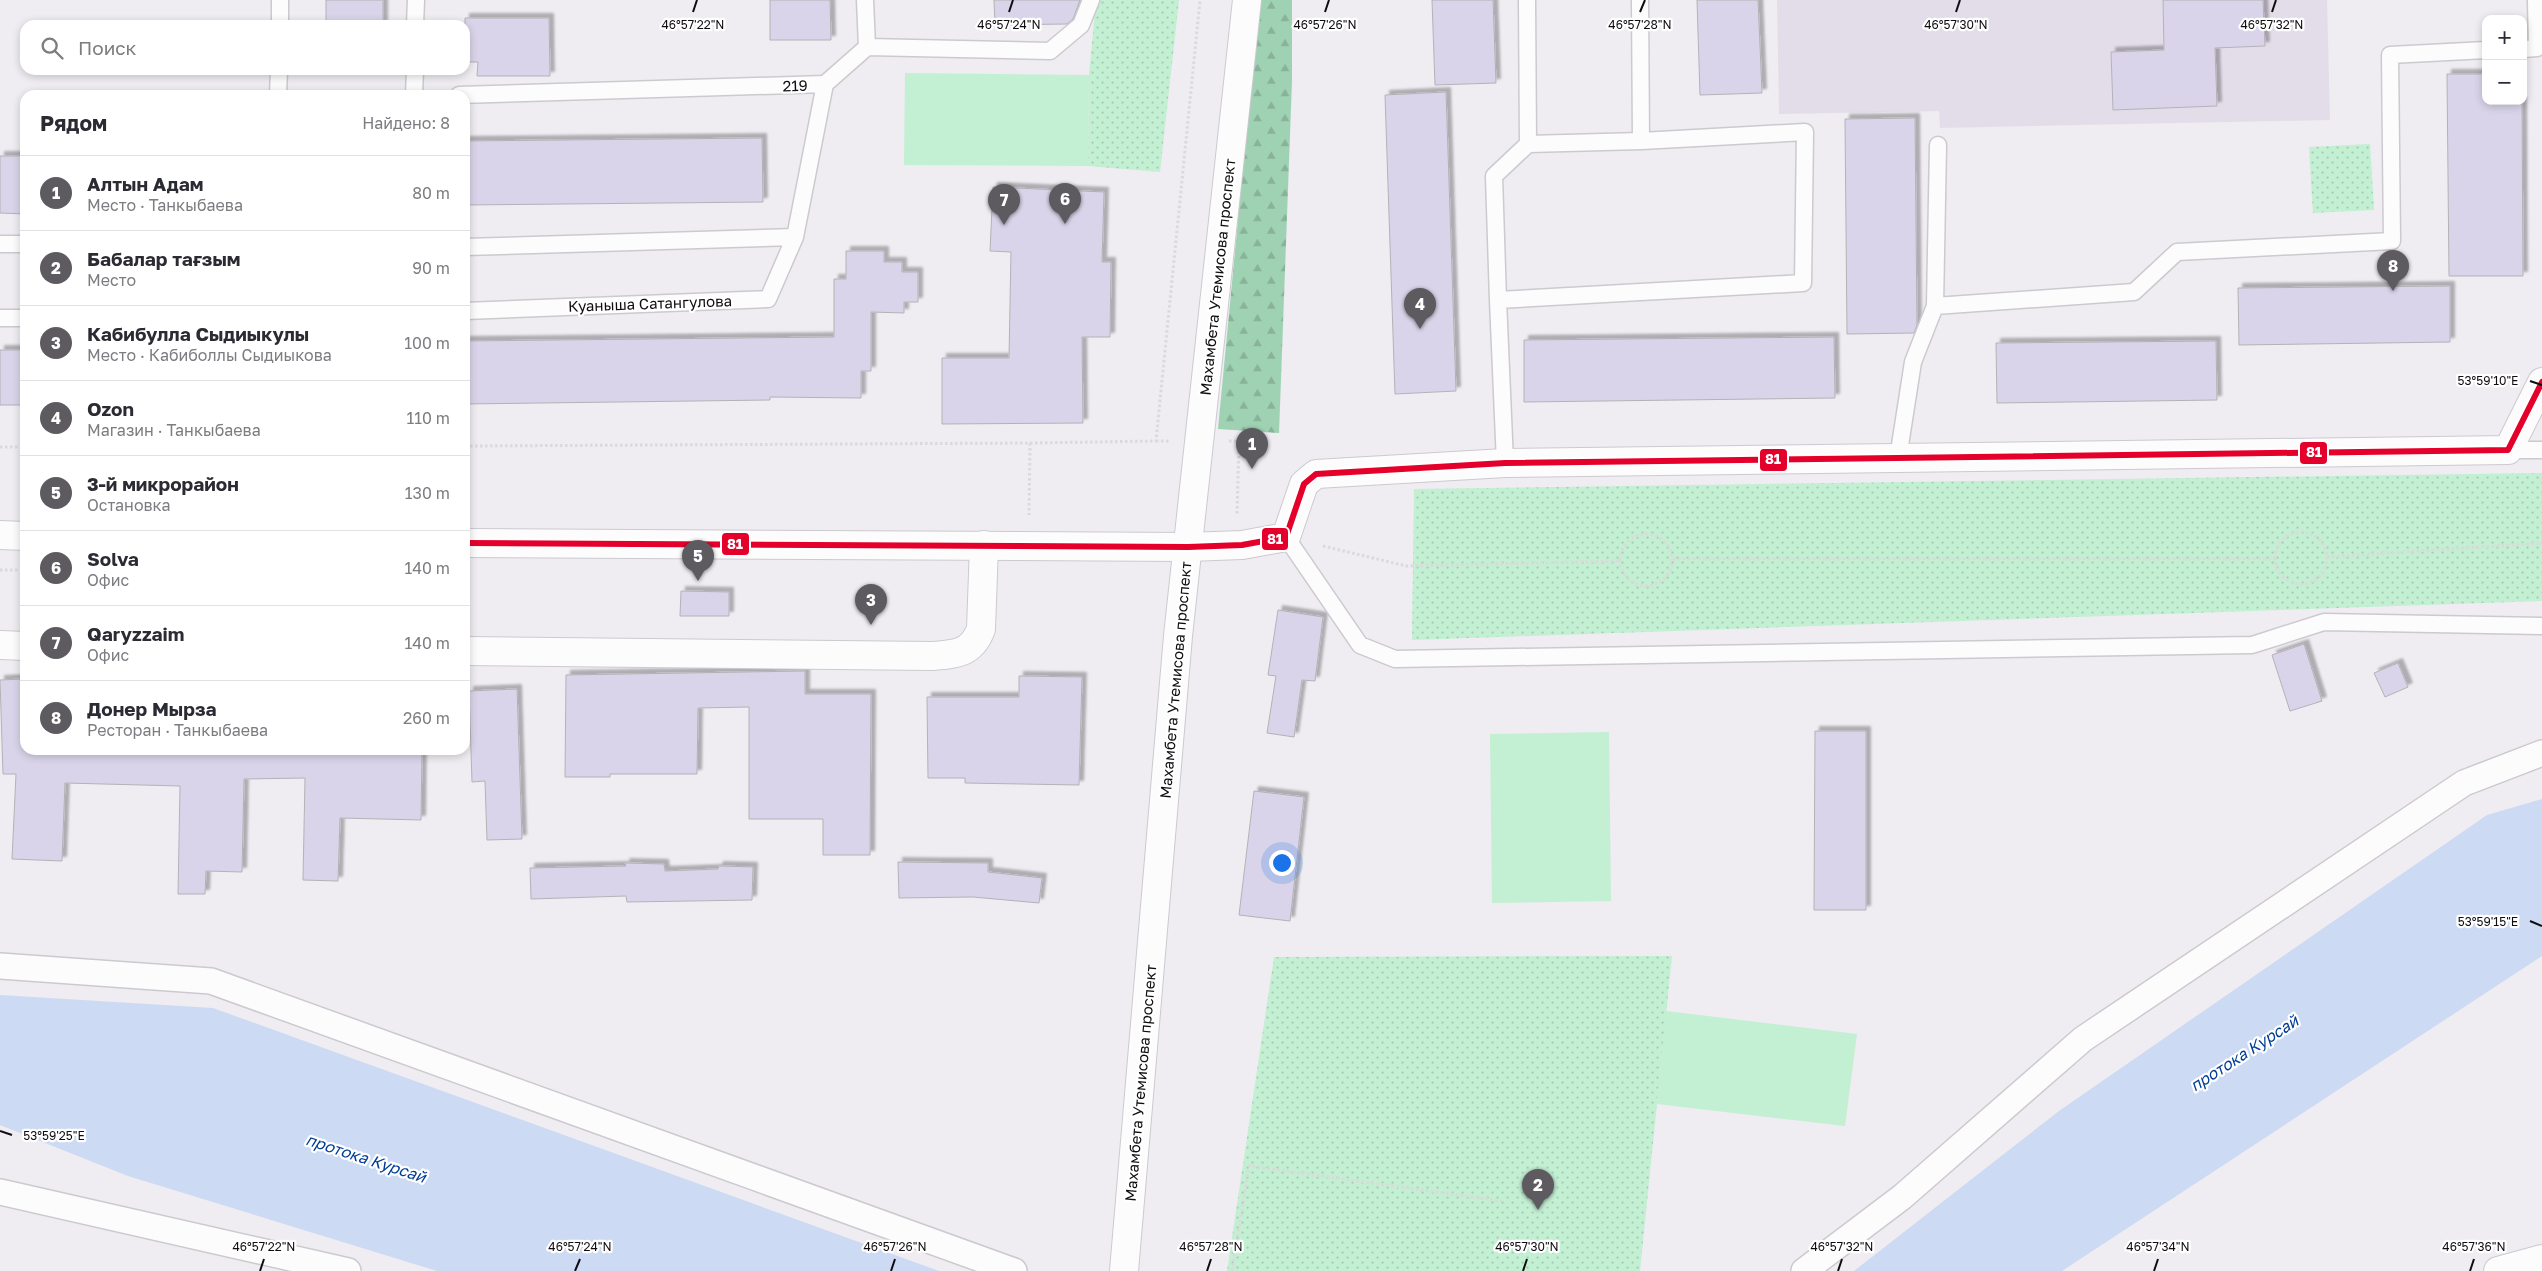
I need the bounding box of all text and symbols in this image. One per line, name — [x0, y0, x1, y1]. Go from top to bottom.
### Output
map controls — [2482, 15, 2527, 105]
button: + — [2482, 15, 2527, 60]
text: 46°57'22"N — [662, 17, 724, 32]
text: 46°57'24"N — [977, 17, 1041, 32]
text: 46°57'26"N — [1293, 17, 1357, 32]
text: 46°57'28"N — [1608, 17, 1672, 32]
text: 46°57'30"N — [1924, 17, 1988, 32]
text: 46°57'32"N — [2240, 17, 2304, 32]
search box — [20, 20, 470, 75]
icon: search — [38, 34, 66, 62]
text: Поиск — [78, 36, 137, 59]
button: − — [2482, 60, 2527, 105]
street label: 219 — [782, 76, 808, 94]
text: Рядом — [40, 110, 107, 136]
text: Найдено: 8 — [362, 113, 450, 133]
street label: Махамбета Утемисова проспект — [1196, 157, 1238, 396]
text: Алтын Адам — [87, 172, 203, 195]
text: 1 — [52, 183, 60, 203]
text: 80 m — [412, 183, 450, 203]
pin: 6 — [1049, 183, 1081, 224]
pin: 7 — [988, 184, 1020, 225]
text: Место · Танкыбаева — [87, 195, 243, 215]
text: Бабалар тағзым — [87, 247, 241, 270]
pin: 8 — [2377, 250, 2409, 291]
text: 2 — [51, 258, 61, 278]
text: 90 m — [412, 258, 450, 278]
text: Место — [87, 270, 136, 290]
pin: 4 — [1404, 288, 1436, 329]
street label: Куаныша Сатангулова — [568, 291, 732, 315]
text: Кабибулла Сыдиыкулы — [87, 322, 309, 345]
text: 3 — [51, 333, 61, 353]
text: 100 m — [404, 333, 450, 353]
text: Место · Кабиболлы Сыдиыкова — [87, 345, 332, 365]
text: 53°59'10"E — [2458, 373, 2518, 388]
text: Ozon — [87, 397, 134, 420]
text: 4 — [51, 408, 61, 428]
text: 110 m — [406, 408, 450, 428]
text: Магазин · Танкыбаева — [87, 420, 261, 440]
pin: 1 — [1236, 428, 1268, 469]
line badge: 81 — [2299, 441, 2328, 465]
text: 81 — [2306, 443, 2322, 460]
line badge: 81 — [1759, 448, 1788, 472]
text: 81 — [1765, 450, 1781, 467]
text: 3-й микрорайон — [87, 472, 239, 495]
text: 5 — [51, 483, 61, 503]
text: 130 m — [405, 483, 450, 503]
text: Остановка — [87, 495, 171, 515]
line badge: 81 — [1261, 527, 1289, 551]
text: 81 — [1267, 530, 1283, 547]
line badge: 81 — [721, 532, 750, 556]
text: 81 — [727, 535, 743, 552]
pin: 5 — [682, 540, 714, 581]
text: Solva — [87, 547, 139, 570]
text: 6 — [51, 558, 61, 578]
text: 140 m — [404, 558, 450, 578]
street label: Махамбета Утемисова проспект — [1156, 560, 1194, 799]
text: Офис — [87, 570, 129, 590]
pin: 3 — [855, 584, 887, 625]
text: Qaryzzaim — [87, 622, 184, 645]
text: 7 — [52, 633, 60, 653]
text: 140 m — [404, 633, 450, 653]
text: Офис — [87, 645, 129, 665]
text: Донер Мырза — [87, 697, 217, 720]
text: 8 — [51, 708, 61, 728]
text: 260 m — [403, 708, 450, 728]
text: Ресторан · Танкыбаева — [87, 720, 268, 740]
your location — [1269, 850, 1295, 876]
text: 53°59'15"E — [2458, 914, 2518, 929]
street label: Махамбета Утемисова проспект — [1121, 963, 1159, 1202]
water label: протока Курсай — [2186, 1010, 2303, 1095]
text: 53°59'25"E — [23, 1128, 85, 1143]
water label: протока Курсай — [303, 1129, 430, 1187]
pin: 2 — [1522, 1169, 1554, 1210]
text: 46°57'22"N — [233, 1239, 295, 1254]
text: 46°57'24"N — [548, 1239, 612, 1254]
text: 46°57'26"N — [863, 1239, 927, 1254]
text: 46°57'28"N — [1179, 1239, 1243, 1254]
text: 46°57'30"N — [1495, 1239, 1559, 1254]
text: 46°57'32"N — [1810, 1239, 1874, 1254]
text: 46°57'34"N — [2126, 1239, 2190, 1254]
text: 46°57'36"N — [2442, 1239, 2506, 1254]

